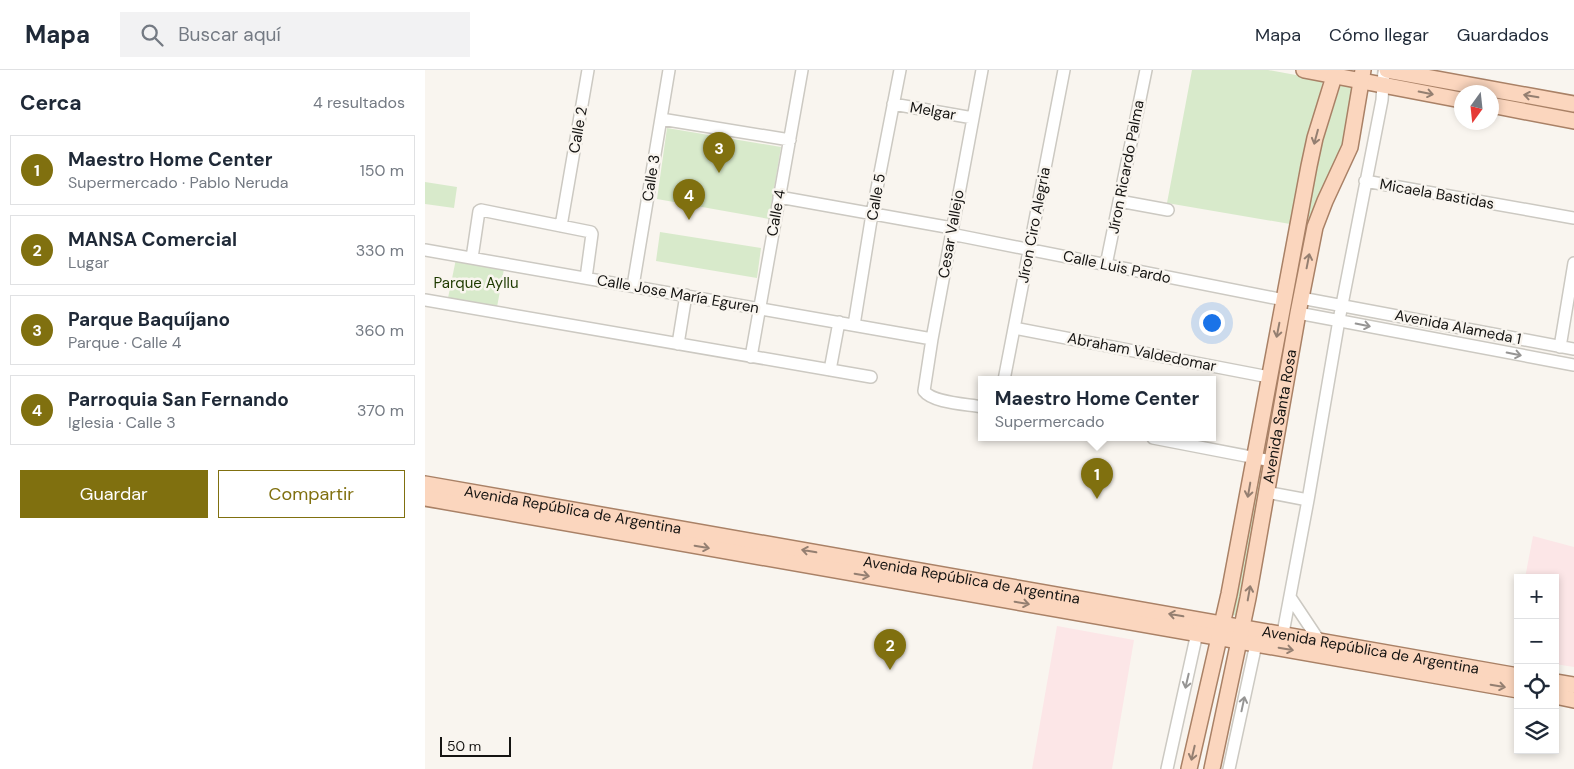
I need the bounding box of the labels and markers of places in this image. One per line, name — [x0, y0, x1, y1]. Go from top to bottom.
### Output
pin: 3 — [703, 132, 735, 173]
pin: 4 — [673, 179, 705, 220]
pin: 1 — [1081, 458, 1113, 499]
pin: 2 — [874, 629, 906, 670]

